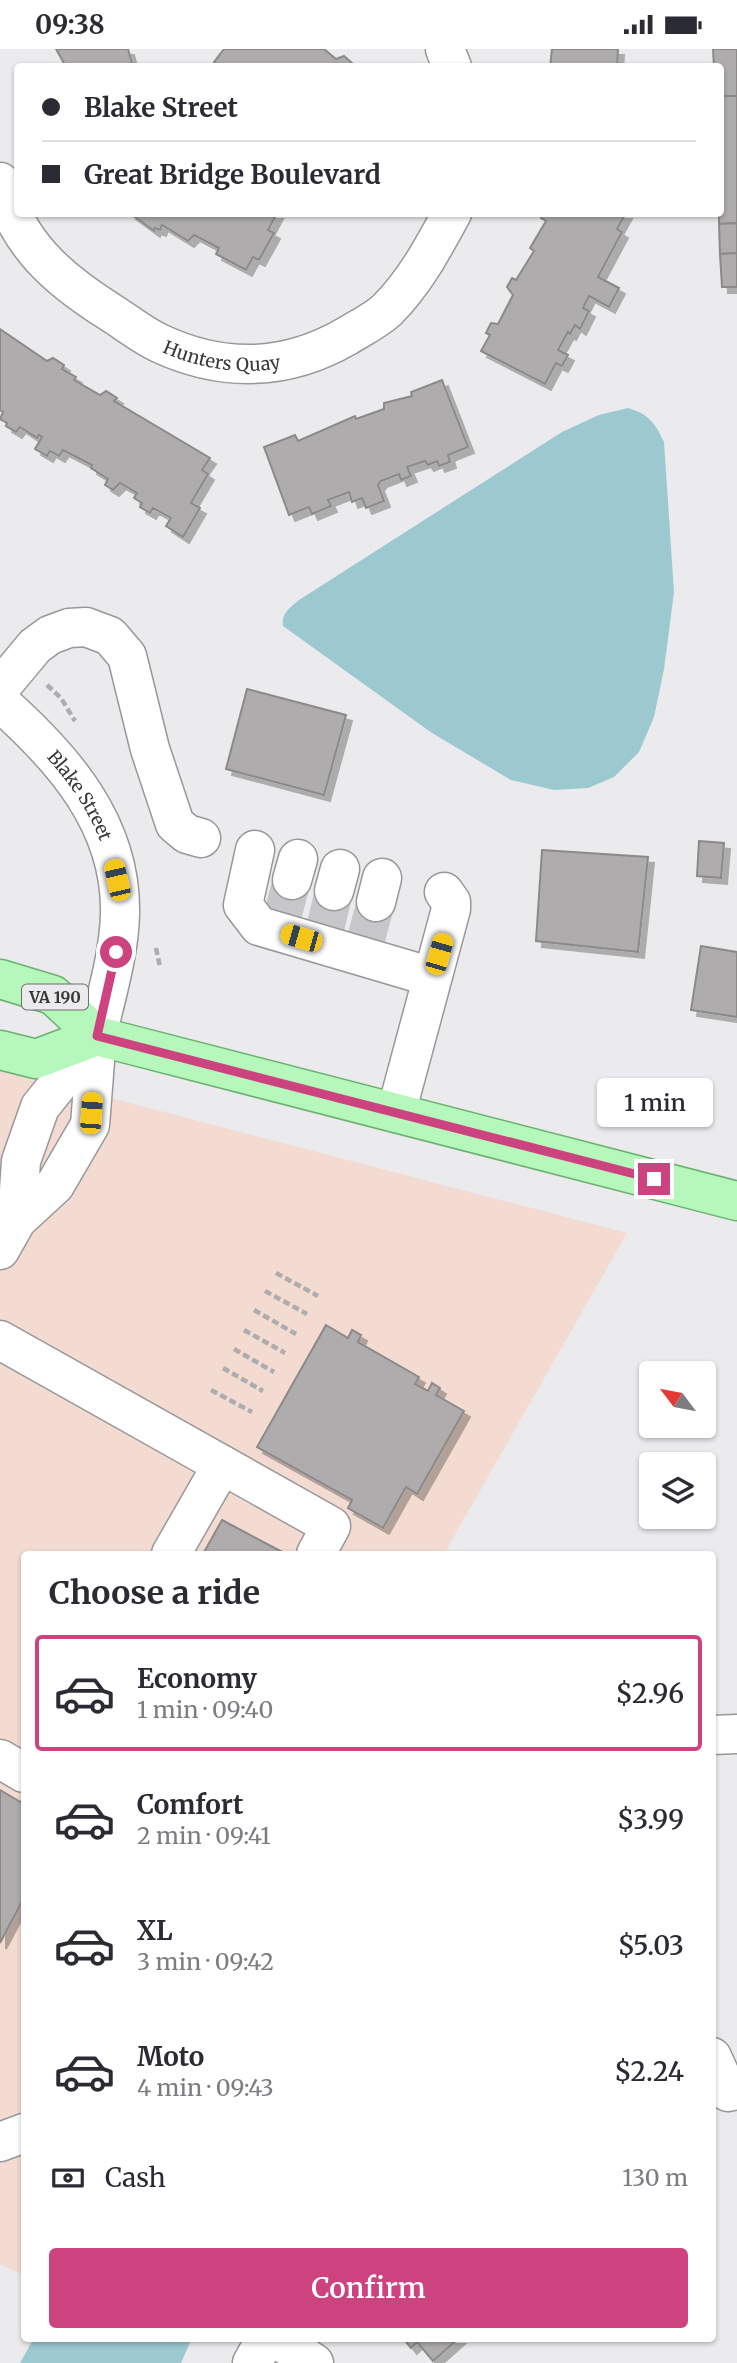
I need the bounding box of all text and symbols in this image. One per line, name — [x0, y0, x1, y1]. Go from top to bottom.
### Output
text: 09:38 — [35, 8, 105, 41]
text: Blake Street — [84, 91, 238, 124]
text: Great Bridge Boulevard — [84, 158, 381, 191]
street label: Hunters Quay — [160, 335, 282, 376]
street label: Blake Street — [43, 745, 118, 844]
car — [103, 857, 132, 903]
car — [278, 922, 325, 954]
car — [424, 931, 455, 977]
route start — [100, 936, 132, 968]
road number: VA 190 — [22, 985, 88, 1009]
callout: 1 min — [596, 1077, 712, 1127]
text: 1 min — [624, 1088, 686, 1117]
car — [80, 1091, 103, 1135]
route end — [638, 1163, 670, 1195]
north arrow — [639, 1361, 716, 1439]
map controls — [639, 1361, 716, 1529]
button: layers — [639, 1452, 716, 1529]
text: Choose a ride — [49, 1573, 260, 1613]
icon: car — [53, 1662, 116, 1725]
text: Economy — [137, 1662, 257, 1695]
text: $2.96 — [615, 1677, 684, 1710]
text: 1 min · 09:40 — [137, 1695, 273, 1724]
icon: car — [53, 1788, 116, 1851]
text: Comfort — [137, 1788, 243, 1821]
text: $3.99 — [617, 1803, 684, 1836]
text: 2 min · 09:41 — [137, 1821, 271, 1850]
icon: car — [53, 1914, 116, 1977]
text: XL — [137, 1914, 173, 1947]
text: $5.03 — [618, 1929, 684, 1962]
text: 3 min · 09:42 — [137, 1947, 274, 1976]
icon: car — [53, 2040, 116, 2103]
text: Moto — [137, 2040, 204, 2073]
text: $2.24 — [614, 2055, 684, 2088]
text: 4 min · 09:43 — [137, 2073, 274, 2102]
icon: cash — [49, 2159, 87, 2197]
text: Cash — [105, 2161, 166, 2194]
text: 130 m — [622, 2163, 688, 2192]
button: Confirm — [49, 2248, 688, 2328]

